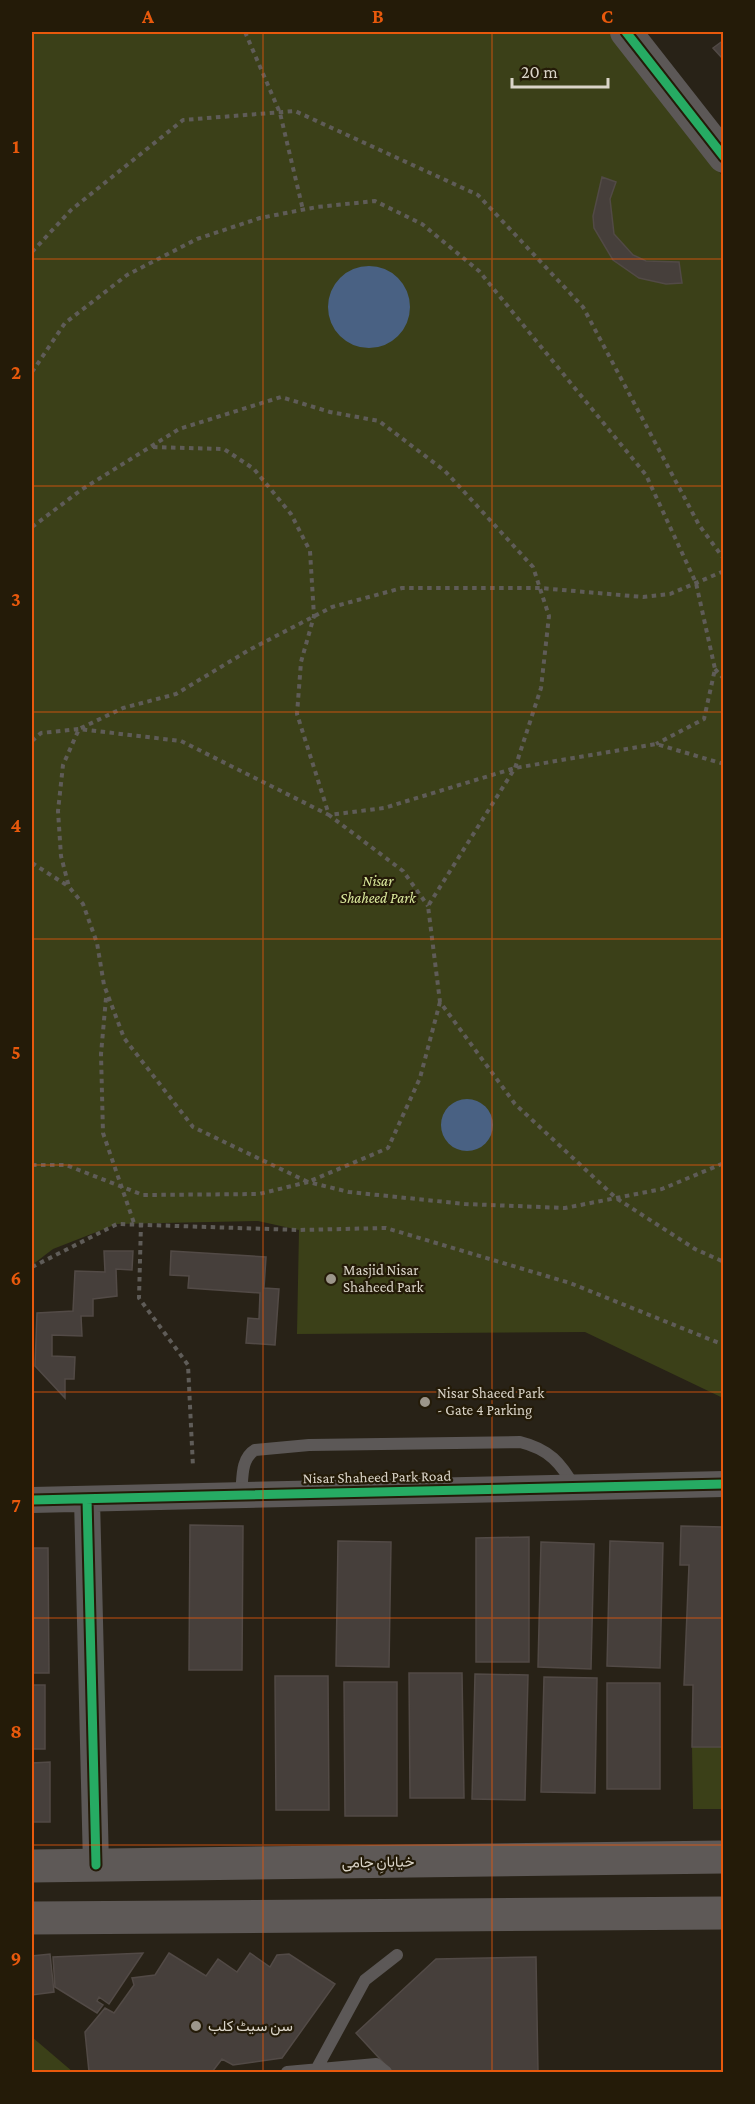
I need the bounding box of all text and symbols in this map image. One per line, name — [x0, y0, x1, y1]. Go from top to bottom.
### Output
text: A — [141, 5, 155, 27]
text: B — [372, 5, 384, 27]
text: C — [601, 5, 613, 27]
scale bar — [512, 51, 608, 89]
text: 20 m — [521, 62, 558, 82]
text: 1 — [12, 135, 20, 157]
text: 2 — [11, 361, 21, 383]
text: 3 — [11, 588, 21, 610]
text: 4 — [11, 814, 22, 836]
park label: Nisar Shaheed Park — [340, 873, 417, 906]
text: 5 — [11, 1041, 21, 1063]
place label: Masjid Nisar Shaheed Park — [343, 1262, 424, 1295]
text: 6 — [11, 1267, 21, 1289]
marker: Masjid Nisar Shaheed Park — [324, 1272, 338, 1286]
place label: Nisar Shaeed Park - Gate 4 Parking — [437, 1385, 545, 1419]
marker: Nisar Shaeed Park - Gate 4 Parking — [418, 1395, 432, 1409]
street label: Nisar Shaheed Park Road — [303, 1468, 452, 1486]
text: 7 — [11, 1494, 21, 1516]
text: 8 — [10, 1720, 22, 1742]
street label: خیابانِ جامی — [341, 1853, 415, 1875]
text: 9 — [11, 1947, 21, 1969]
place label: سن سیٹ کلب — [208, 2018, 293, 2036]
marker: سن سیٹ کلب — [189, 2019, 203, 2033]

